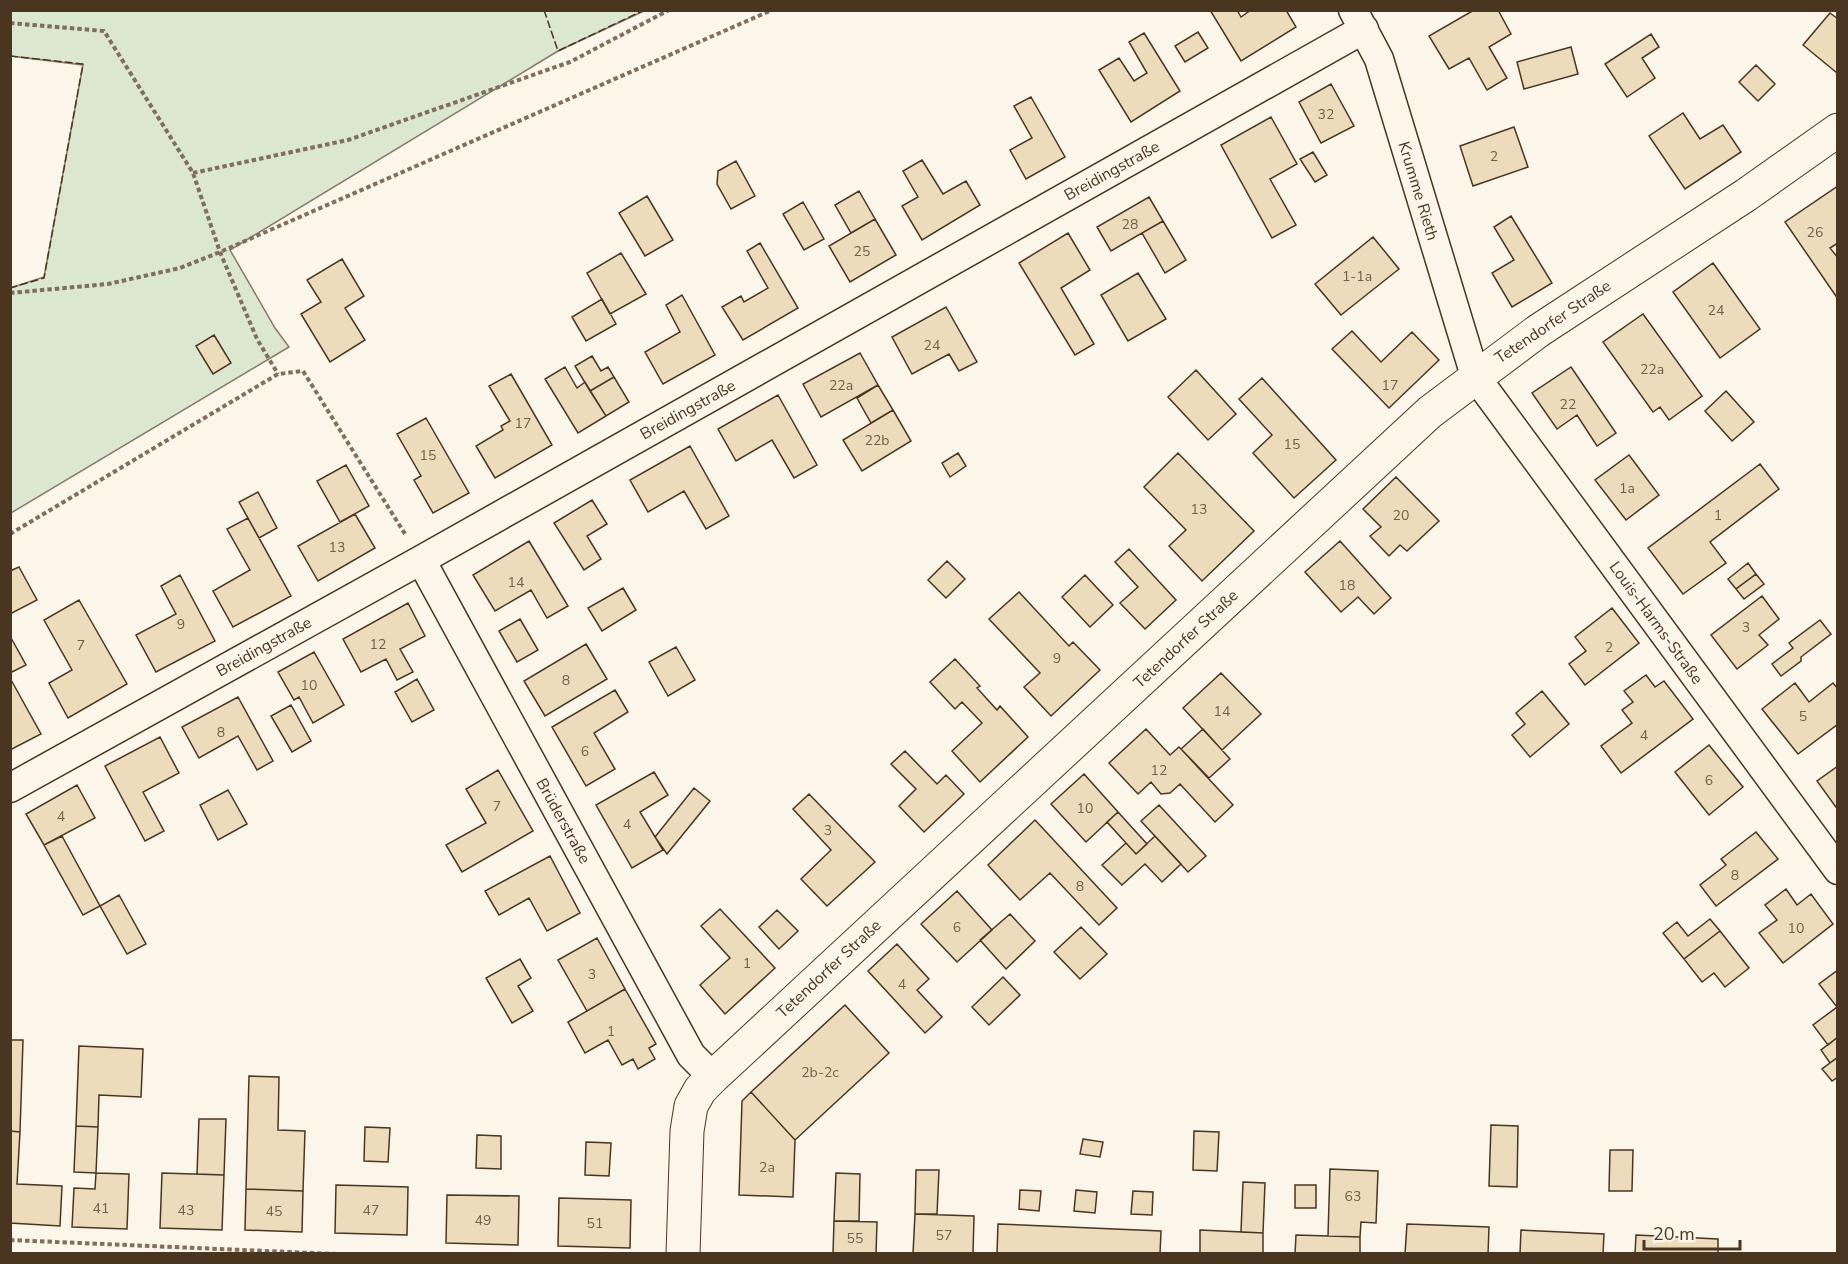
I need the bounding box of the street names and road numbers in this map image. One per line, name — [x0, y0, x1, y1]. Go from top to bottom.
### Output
street label: Breidingstraße — [1060, 136, 1164, 206]
street label: Krumme Rieth — [1393, 139, 1443, 243]
street label: Tetendorfer Straße — [1491, 275, 1615, 369]
street label: Breidingstraße — [636, 375, 740, 445]
street label: Louis-Harms-Straße — [1604, 557, 1708, 689]
street label: Tetendorfer Straße — [1129, 585, 1243, 693]
street label: Breidingstraße — [212, 612, 316, 682]
street label: Brüderstraße — [530, 774, 596, 868]
street label: Tetendorfer Straße — [772, 915, 886, 1023]

